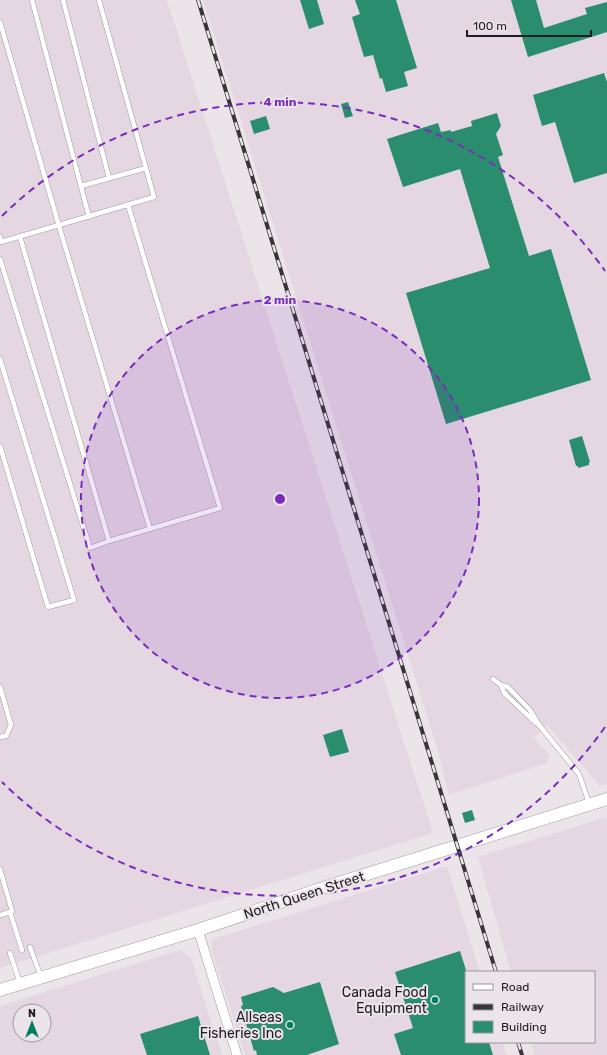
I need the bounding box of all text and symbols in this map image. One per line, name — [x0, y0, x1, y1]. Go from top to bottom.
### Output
scale bar — [467, 12, 591, 38]
text: 100 m — [473, 19, 507, 33]
text: 4 min — [264, 95, 297, 109]
text: 2 min — [264, 293, 297, 307]
centre of rings — [273, 492, 287, 506]
street label: North Queen Street — [241, 868, 367, 923]
legend — [465, 971, 595, 1043]
text: Road — [501, 980, 529, 994]
place label: Canada Food Equipment — [342, 984, 428, 1017]
marker: Canada Food Equipment — [430, 995, 440, 1005]
text: Railway — [501, 1000, 544, 1014]
north arrow — [12, 1003, 52, 1043]
text: N — [28, 1007, 36, 1020]
place label: Allseas Fisheries Inc — [200, 1009, 282, 1042]
marker: Allseas Fisheries Inc — [285, 1020, 295, 1030]
text: Building — [501, 1020, 547, 1034]

